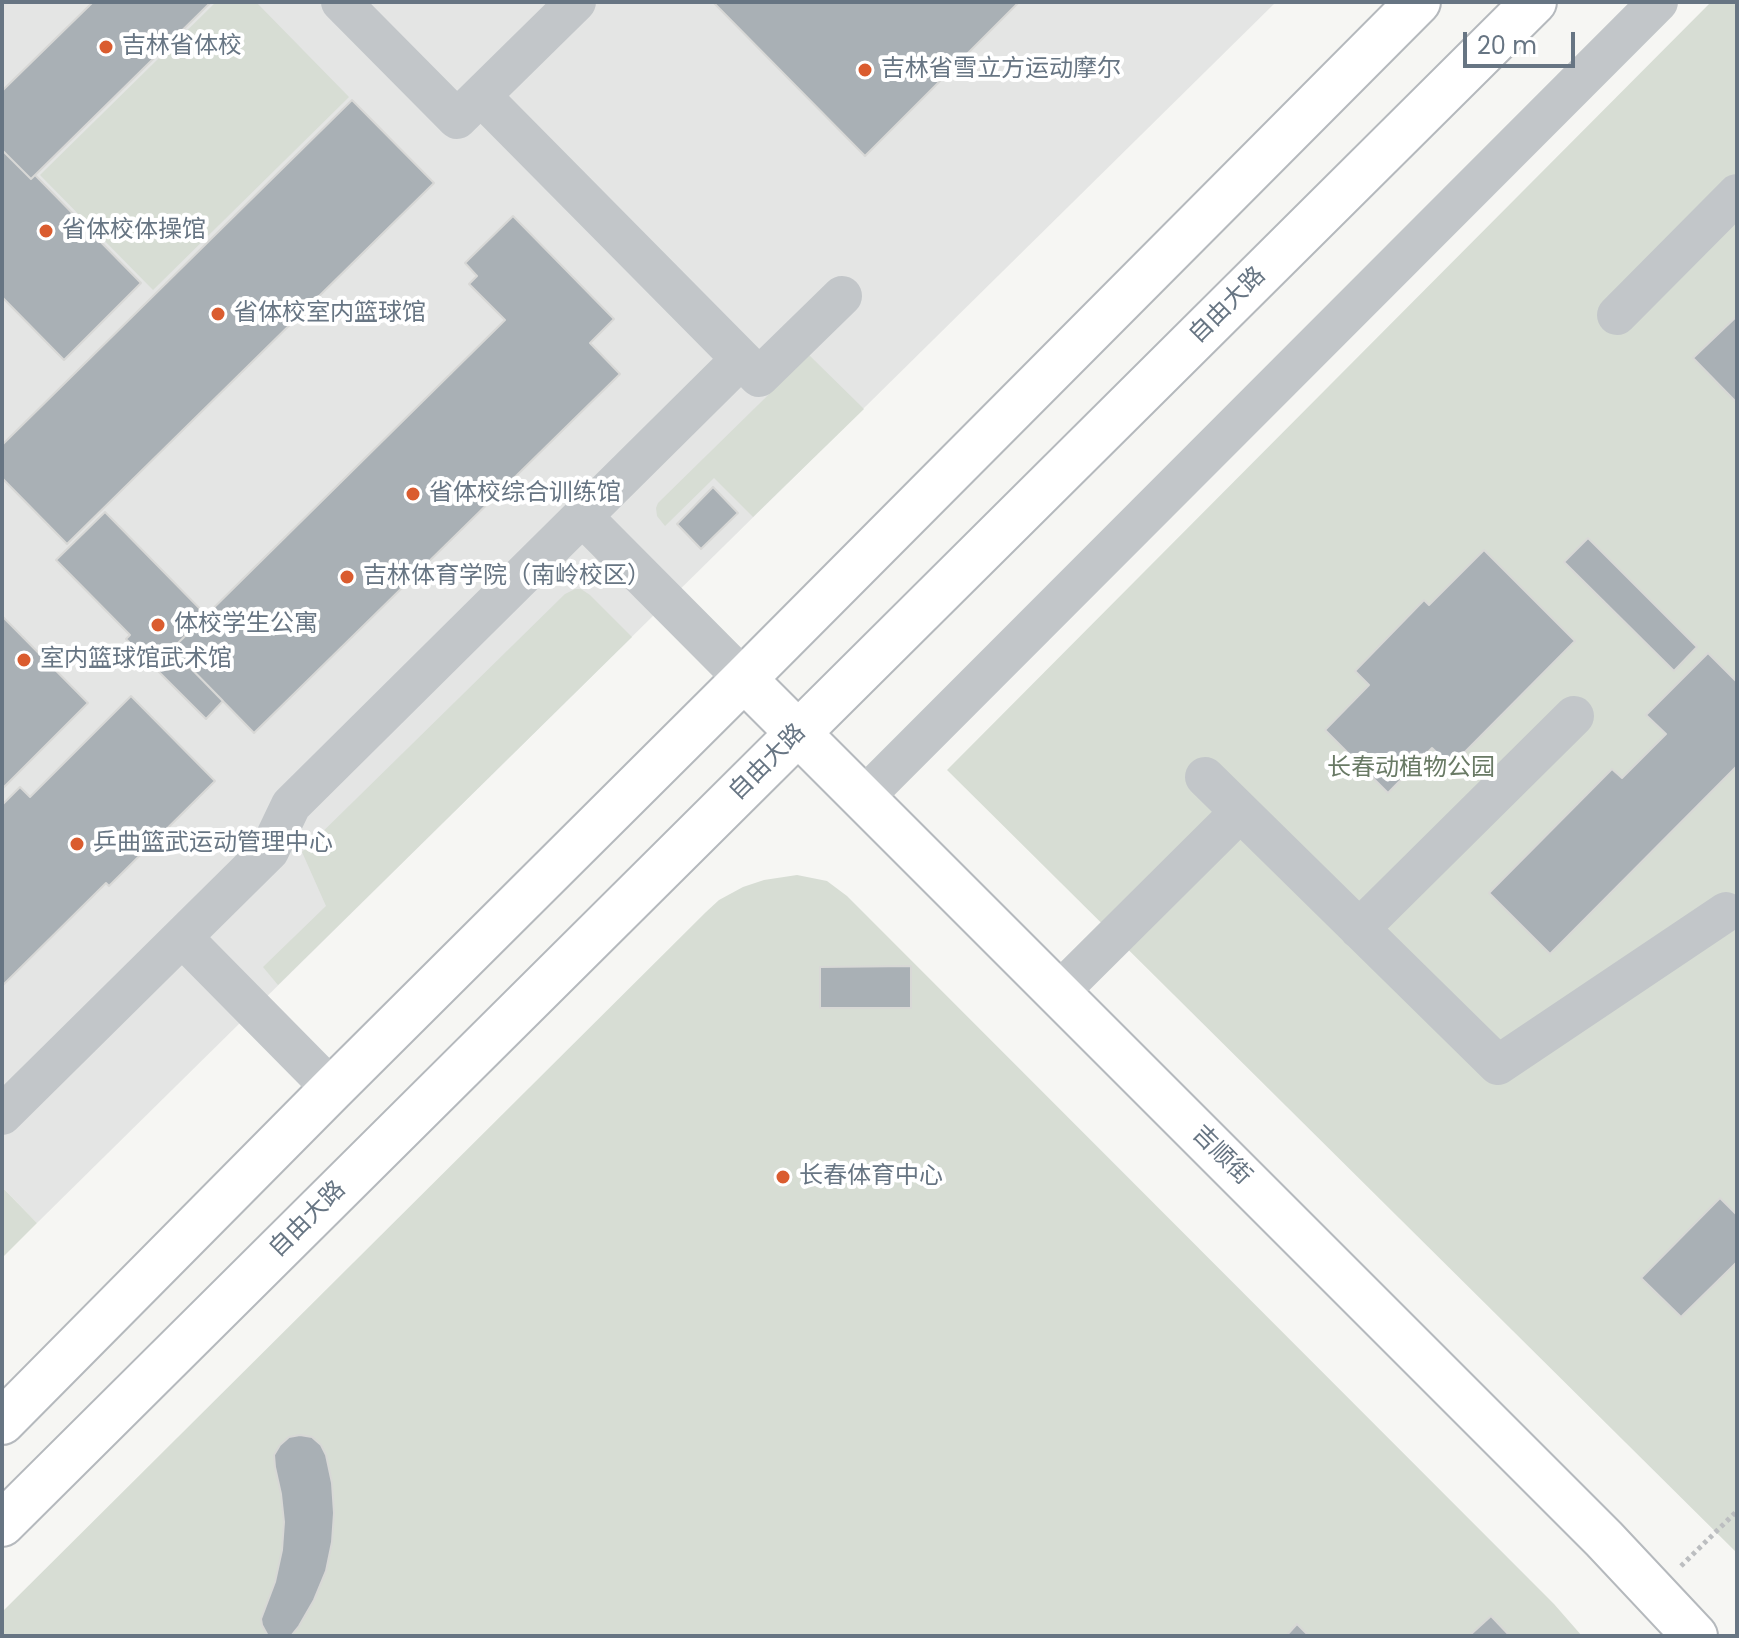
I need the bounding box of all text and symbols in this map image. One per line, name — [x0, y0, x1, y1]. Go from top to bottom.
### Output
scale bar — [1467, 16, 1579, 66]
text: 20 m — [1477, 29, 1537, 62]
place label: 吉林省体校 — [122, 33, 242, 61]
marker: 吉林省体校 — [97, 38, 115, 56]
place label: 吉林省雪立方运动摩尔 — [881, 56, 1121, 84]
marker: 吉林省雪立方运动摩尔 — [856, 61, 874, 79]
place label: 省体校体操馆 — [62, 217, 206, 245]
marker: 省体校体操馆 — [37, 222, 55, 240]
street label: 自由大路 — [1184, 262, 1272, 350]
place label: 省体校室内篮球馆 — [234, 300, 426, 328]
marker: 省体校室内篮球馆 — [209, 305, 227, 323]
place label: 省体校综合训练馆 — [429, 480, 621, 508]
marker: 省体校综合训练馆 — [404, 485, 422, 503]
place label: 吉林体育学院（南岭校区） — [363, 563, 651, 591]
marker: 吉林体育学院（南岭校区） — [338, 568, 356, 586]
place label: 体校学生公寓 — [174, 611, 318, 639]
marker: 体校学生公寓 — [149, 616, 167, 634]
place label: 室内篮球馆武术馆 — [40, 646, 232, 674]
marker: 室内篮球馆武术馆 — [15, 651, 33, 669]
street label: 自由大路 — [724, 719, 812, 807]
park label: 长春动植物公园 — [1327, 755, 1495, 783]
place label: 乒曲篮武运动管理中心 — [93, 830, 333, 858]
marker: 乒曲篮武运动管理中心 — [68, 835, 86, 853]
street label: 吉顺街 — [1185, 1120, 1257, 1192]
place label: 长春体育中心 — [799, 1163, 943, 1191]
marker: 长春体育中心 — [774, 1168, 792, 1186]
street label: 自由大路 — [264, 1176, 352, 1264]

